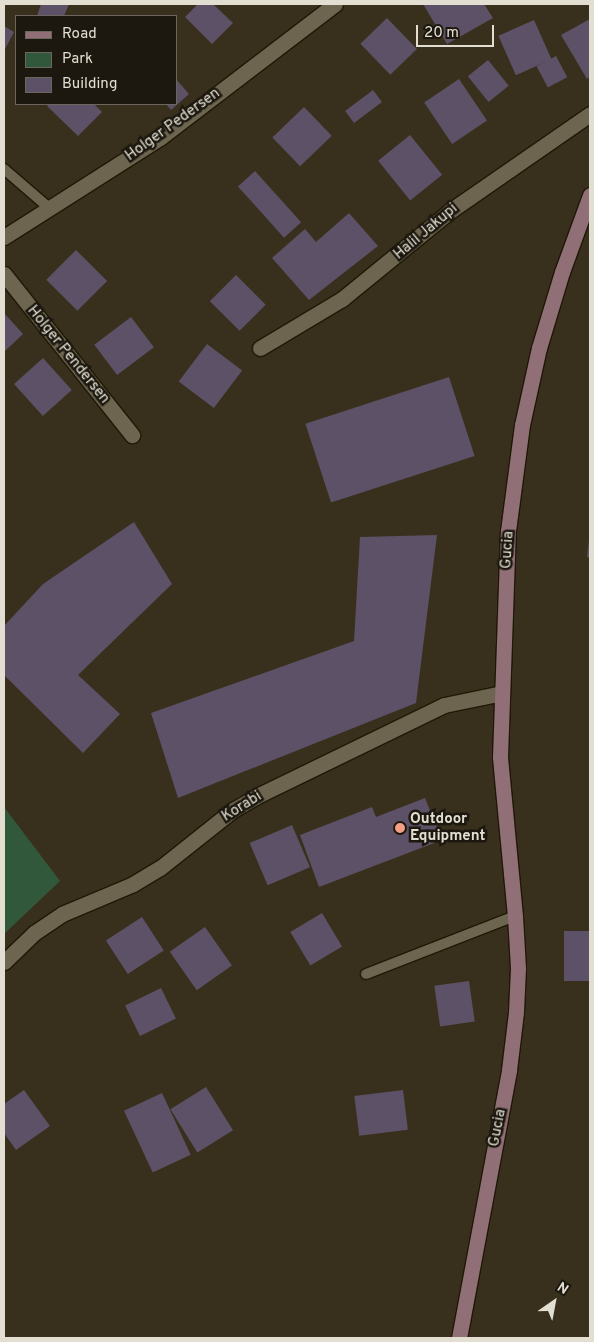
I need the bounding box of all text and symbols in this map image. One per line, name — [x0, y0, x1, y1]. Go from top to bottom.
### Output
legend — [15, 15, 178, 105]
scale bar — [419, 15, 496, 47]
text: 20 m — [424, 24, 459, 43]
text: Road — [62, 25, 97, 44]
text: Park — [62, 50, 93, 69]
text: Building — [62, 75, 117, 94]
street label: Holger Pedersen — [122, 85, 224, 165]
street label: Halil Jakupi — [390, 200, 462, 264]
street label: Holger Pendersen — [23, 302, 113, 408]
street label: Gucia — [498, 530, 518, 570]
street label: Korabi — [219, 788, 265, 826]
place label: Outdoor Equipment — [410, 810, 485, 845]
marker: Outdoor Equipment — [394, 822, 406, 834]
street label: Gucia — [486, 1108, 510, 1148]
north arrow — [529, 1277, 579, 1327]
text: N — [554, 1279, 571, 1299]

